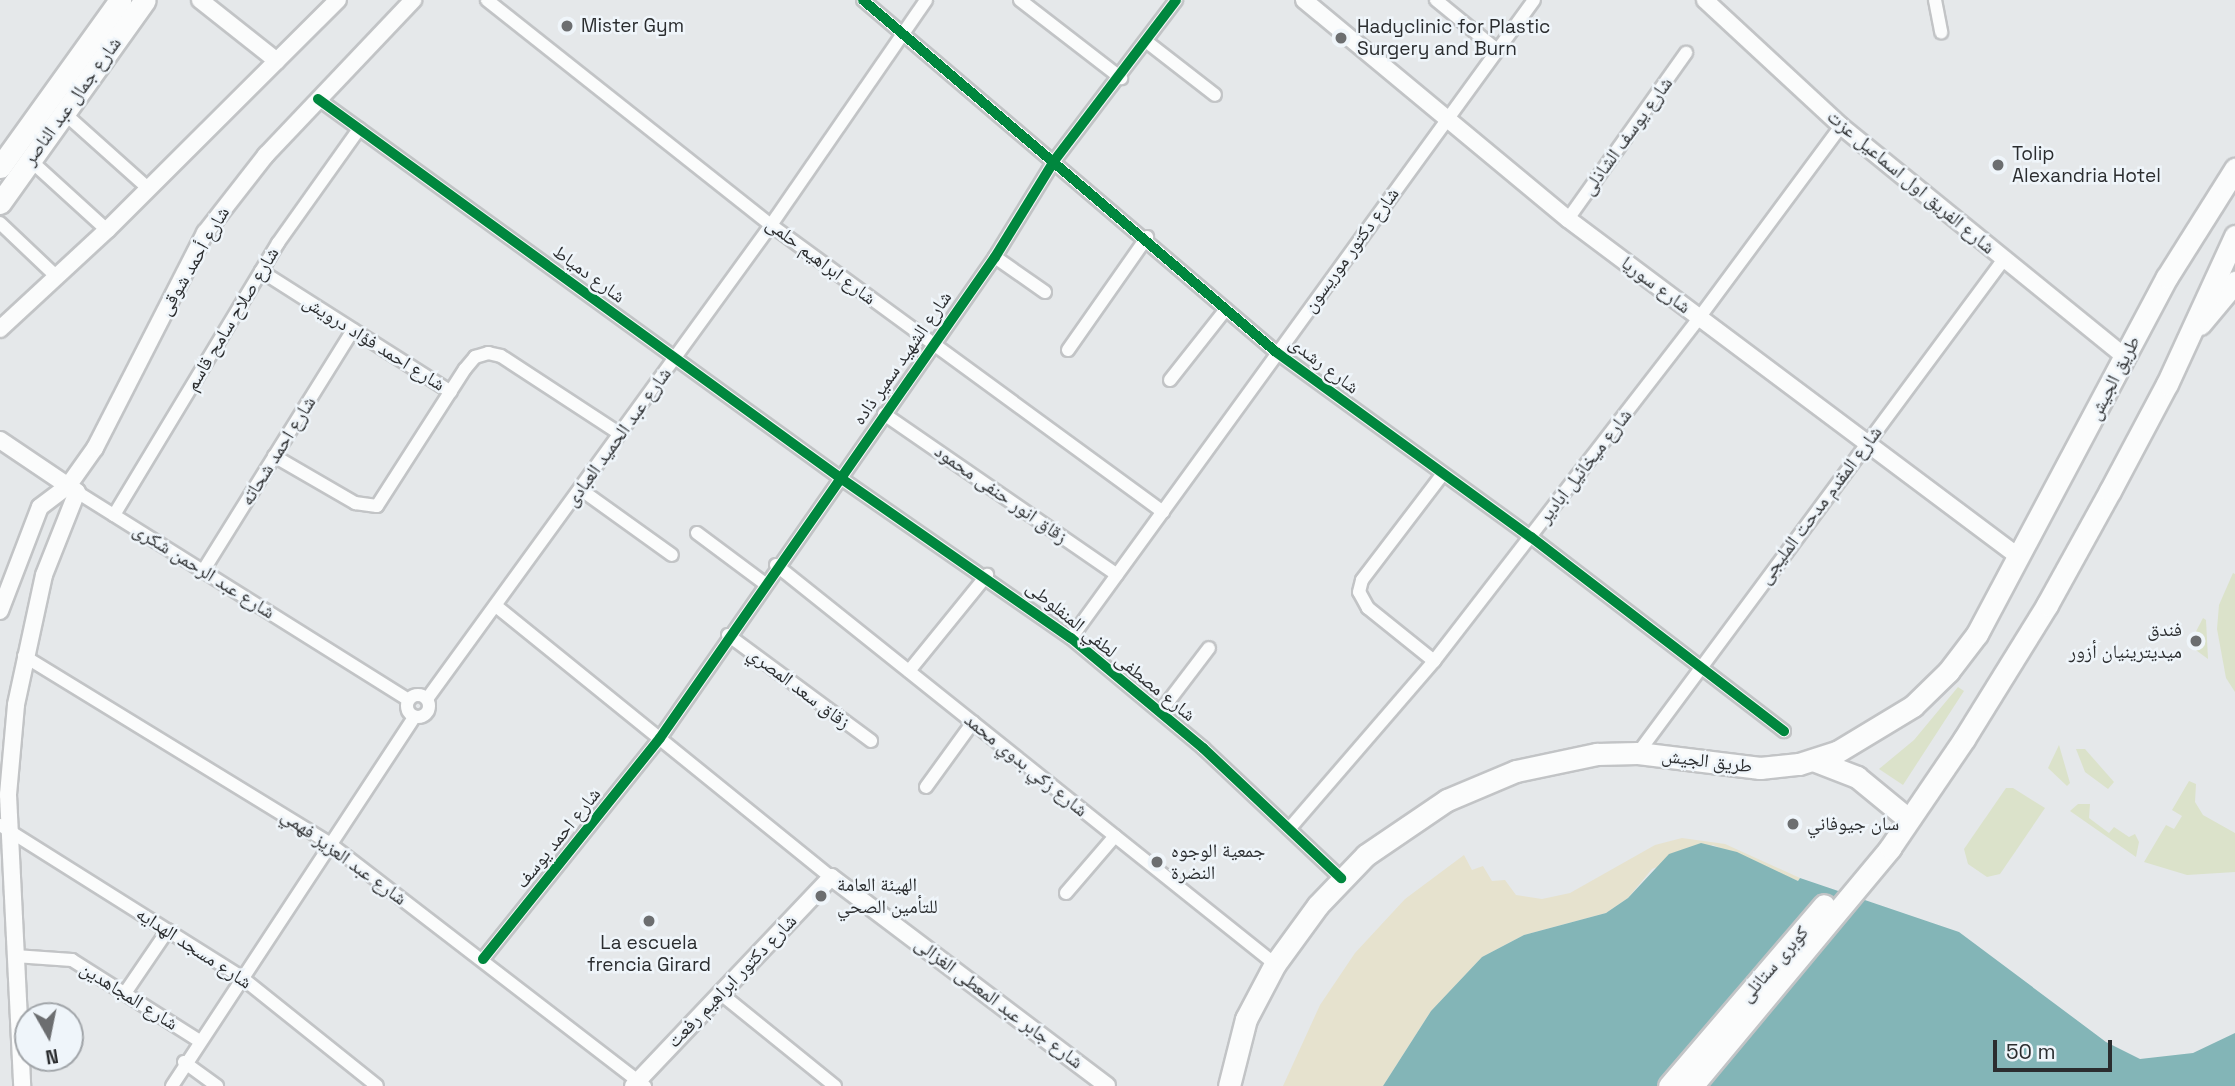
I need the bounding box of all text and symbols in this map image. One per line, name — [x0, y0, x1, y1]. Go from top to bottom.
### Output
place label: Mister Gym — [581, 15, 684, 37]
place label: Hadyclinic for Plastic Surgery and Burn — [1357, 16, 1550, 60]
marker: Mister Gym — [559, 18, 575, 34]
marker: Hadyclinic for Plastic Surgery and Burn — [1331, 28, 1351, 48]
street label: شارع جمال عبد الناصر — [18, 33, 126, 169]
street label: شارع يوسف الشاذلى — [1577, 73, 1677, 199]
street label: شارع الفريق اول اسماعيل عزت — [1822, 105, 2000, 259]
place label: Tolip Alexandria Hotel — [2012, 143, 2161, 187]
marker: Tolip Alexandria Hotel — [1990, 157, 2006, 173]
street label: شارع دكتور موريسون — [1298, 183, 1404, 317]
street label: شارع أحمد شوقى — [154, 203, 234, 319]
street label: شارع ابراهيم حلمى — [761, 212, 881, 310]
street label: شارع دمياط — [548, 240, 630, 308]
street label: شارع صلاح سامح قاسم — [180, 243, 284, 395]
street label: شارع سوريا — [1617, 252, 1695, 318]
street label: شارع الشهيد سمير ذاده — [847, 287, 957, 429]
street label: شارع احمد فؤاد درويش — [299, 290, 449, 396]
street label: شارع رشدى — [1285, 331, 1363, 399]
street label: طريق الجيش — [2083, 332, 2145, 424]
street label: شارع عبد الحميد العبادى — [560, 363, 676, 511]
street label: شارع احمد شحاته — [235, 392, 321, 510]
street label: شارع ميخائيل ابادير — [1533, 404, 1637, 528]
street label: شارع المقدم مدحت المليجى — [1753, 422, 1887, 588]
street label: زقاق انور حنفى محمود — [930, 440, 1072, 548]
street label: شارع عبد الرحمن شكرى — [129, 518, 279, 624]
street label: شارع مصطفى لطفي المنفلوطى — [1022, 576, 1200, 726]
place label: فندق ميديترينيان أزور — [2069, 619, 2182, 663]
marker: فندق ميديترينيان أزور — [2188, 633, 2204, 649]
street label: زقاق سعد المصري — [743, 642, 855, 734]
street label: شارع زكي بدوي محمد — [960, 708, 1092, 822]
street label: طريق الجيش — [1660, 744, 1754, 778]
street label: شارع احمد يوسف — [511, 783, 605, 893]
street label: شارع عبد العزيز فهمي — [277, 804, 411, 910]
place label: سان جيوفاني — [1807, 813, 1899, 835]
marker: سان جيوفاني — [1785, 816, 1801, 832]
place label: جمعية الوجوه النضرة — [1171, 840, 1265, 884]
marker: جمعية الوجوه النضرة — [1149, 854, 1165, 870]
place label: الهيئة العامة للتأمين الصحي — [837, 874, 938, 918]
marker: الهيئة العامة للتأمين الصحي — [811, 886, 831, 906]
street label: شارع مسجد الهدايه — [132, 902, 256, 994]
street label: شارع دكتور ابراهيم رفعت — [662, 910, 802, 1052]
marker: La escuela frencia Girard — [641, 913, 657, 929]
street label: كوبرى ستانلى — [1735, 921, 1813, 1007]
place label: La escuela frencia Girard — [587, 932, 711, 976]
street label: شارع جابر عبد المعطى الغزالى — [910, 932, 1088, 1074]
street label: شارع المجاهدين — [76, 957, 182, 1035]
north arrow — [14, 1002, 84, 1072]
scale bar — [1997, 1026, 2116, 1070]
text: 50 m — [2006, 1038, 2056, 1065]
text: N — [44, 1043, 60, 1070]

